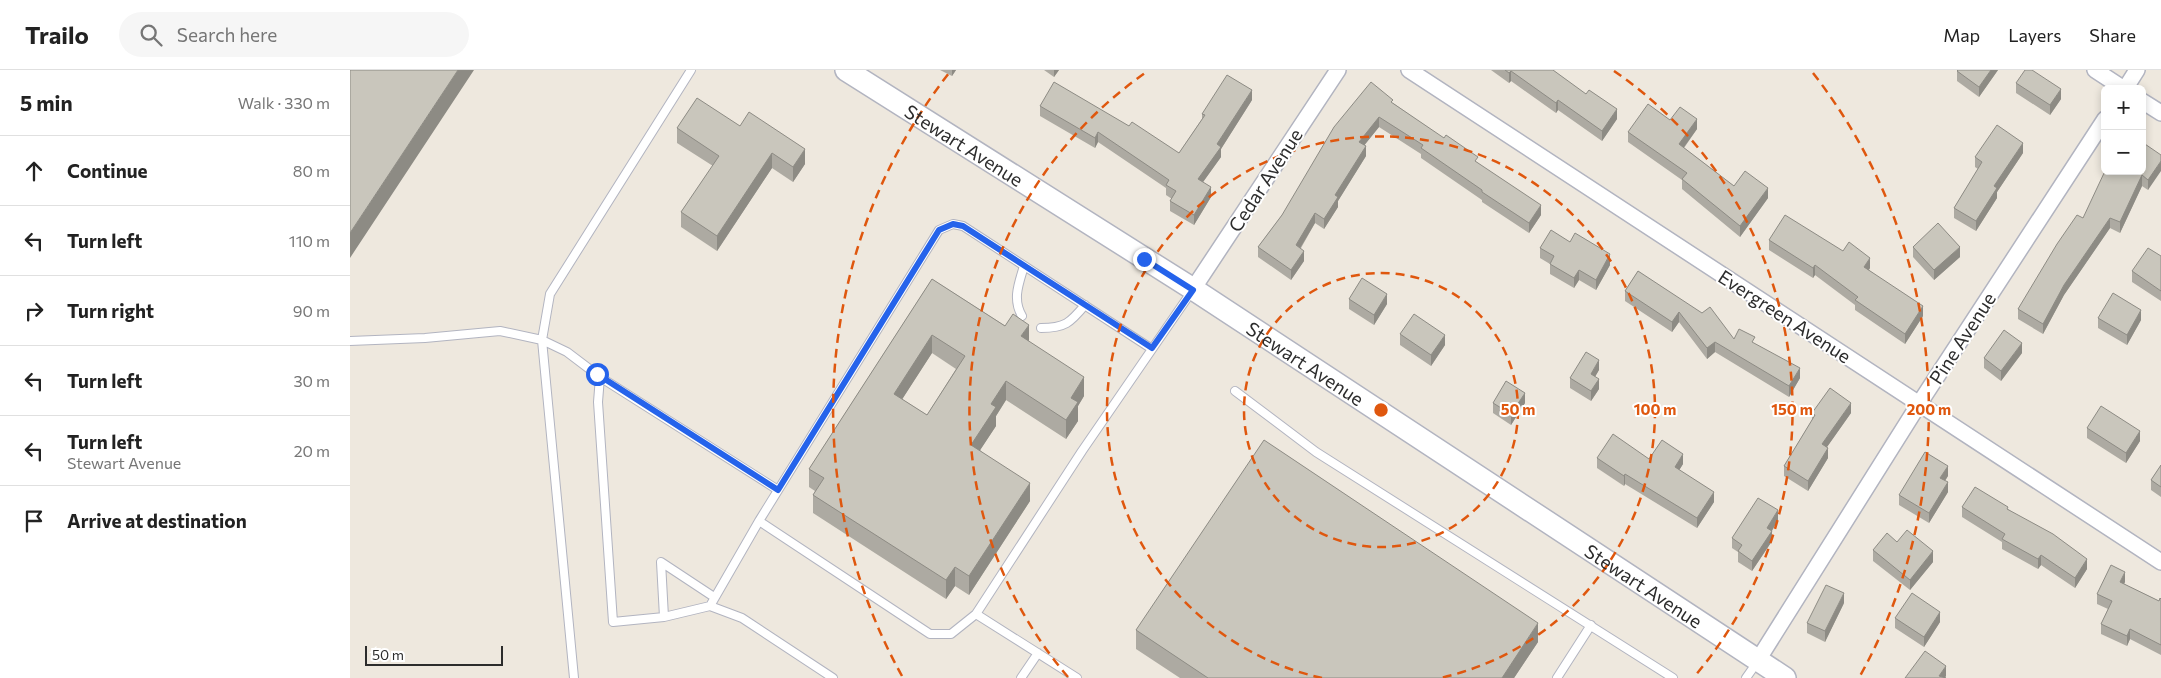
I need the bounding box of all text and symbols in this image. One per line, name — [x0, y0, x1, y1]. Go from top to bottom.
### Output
search box — [119, 12, 469, 57]
text: Trailo — [25, 20, 89, 49]
icon: search — [137, 21, 165, 49]
text: Search here — [177, 23, 277, 46]
text: Map — [1943, 24, 1980, 46]
text: Layers — [2008, 24, 2061, 46]
text: Share — [2089, 24, 2136, 46]
map controls — [2101, 85, 2146, 175]
button: + — [2101, 85, 2146, 130]
text: 5 min — [20, 90, 73, 115]
text: Walk · 330 m — [238, 93, 330, 112]
street label: Stewart Avenue — [901, 99, 1028, 191]
street label: Cedar Avenue — [1223, 124, 1307, 236]
button: − — [2101, 130, 2146, 175]
icon: ahead — [20, 157, 48, 185]
text: Continue — [67, 159, 147, 182]
text: 80 m — [293, 161, 330, 180]
icon: left — [20, 227, 48, 255]
text: Turn left — [67, 229, 142, 252]
text: 110 m — [289, 231, 330, 250]
route end — [1133, 248, 1156, 271]
street label: Evergreen Avenue — [1714, 265, 1856, 367]
street label: Pine Avenue — [1924, 288, 2000, 388]
icon: right — [20, 297, 48, 325]
text: Turn right — [67, 299, 154, 322]
text: 90 m — [293, 301, 330, 320]
street label: Stewart Avenue — [1242, 316, 1369, 410]
route start — [586, 363, 609, 386]
icon: left — [20, 367, 48, 395]
text: Turn left — [67, 369, 142, 392]
text: 30 m — [293, 371, 330, 390]
text: 50 m — [1501, 400, 1535, 418]
text: 100 m — [1634, 400, 1676, 418]
text: 150 m — [1771, 400, 1813, 418]
text: 200 m — [1907, 400, 1951, 418]
centre of rings — [1372, 401, 1390, 419]
text: Turn left — [67, 430, 142, 453]
icon: left — [20, 437, 48, 465]
text: 20 m — [294, 441, 330, 460]
text: Stewart Avenue — [67, 453, 181, 472]
icon: arrive — [20, 507, 48, 535]
text: Arrive at destination — [67, 509, 247, 532]
street label: Stewart Avenue — [1581, 538, 1707, 632]
scale bar — [365, 643, 502, 666]
text: 50 m — [372, 646, 404, 663]

